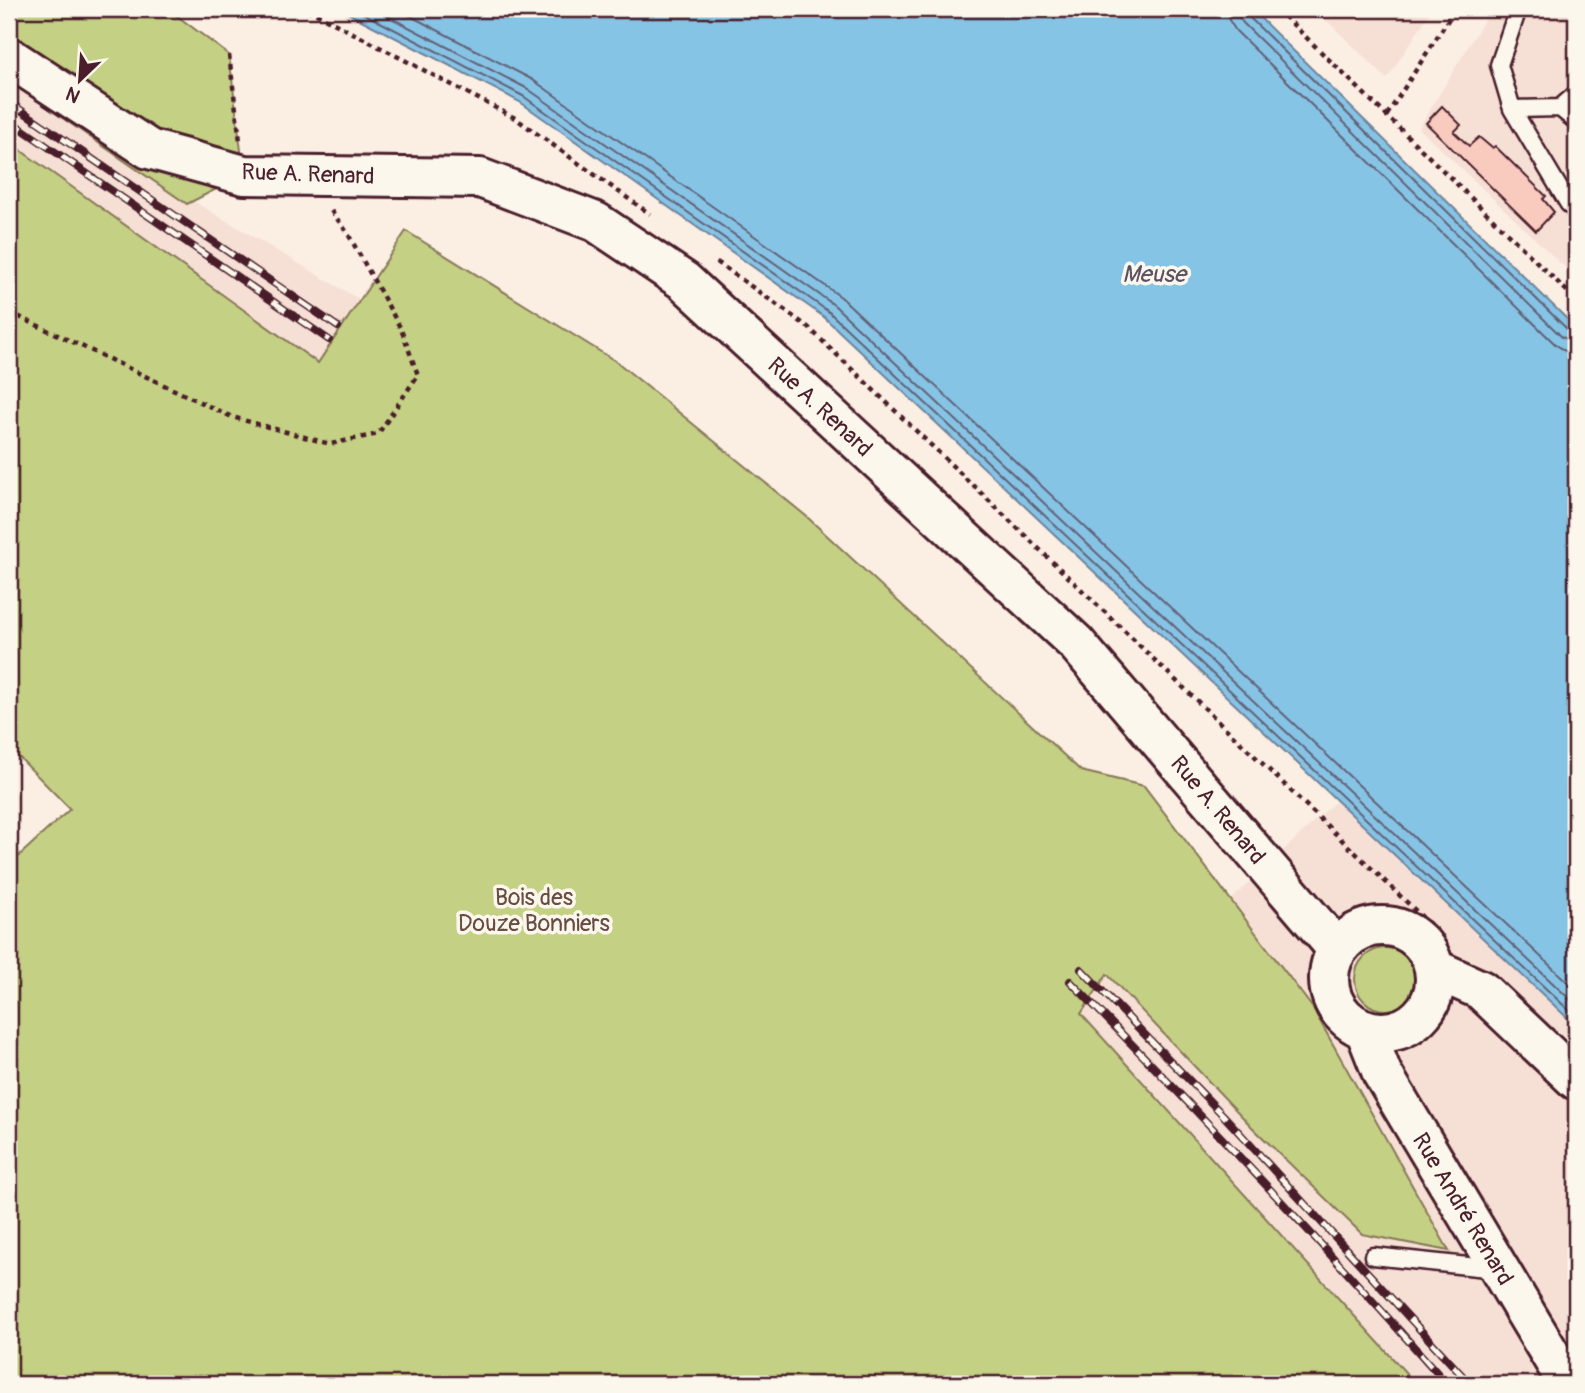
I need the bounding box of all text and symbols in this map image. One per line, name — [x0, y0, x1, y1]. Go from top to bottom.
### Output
north arrow — [46, 46, 116, 116]
text: N — [62, 81, 84, 108]
street label: Rue A. Renard — [241, 157, 375, 191]
water label: Meuse — [1122, 260, 1188, 289]
street label: Rue A. Renard — [761, 351, 879, 463]
street label: Rue A. Renard — [1164, 750, 1272, 870]
park label: Bois des Douze Bonniers — [458, 883, 610, 938]
street label: Rue André Renard — [1406, 1127, 1520, 1291]

